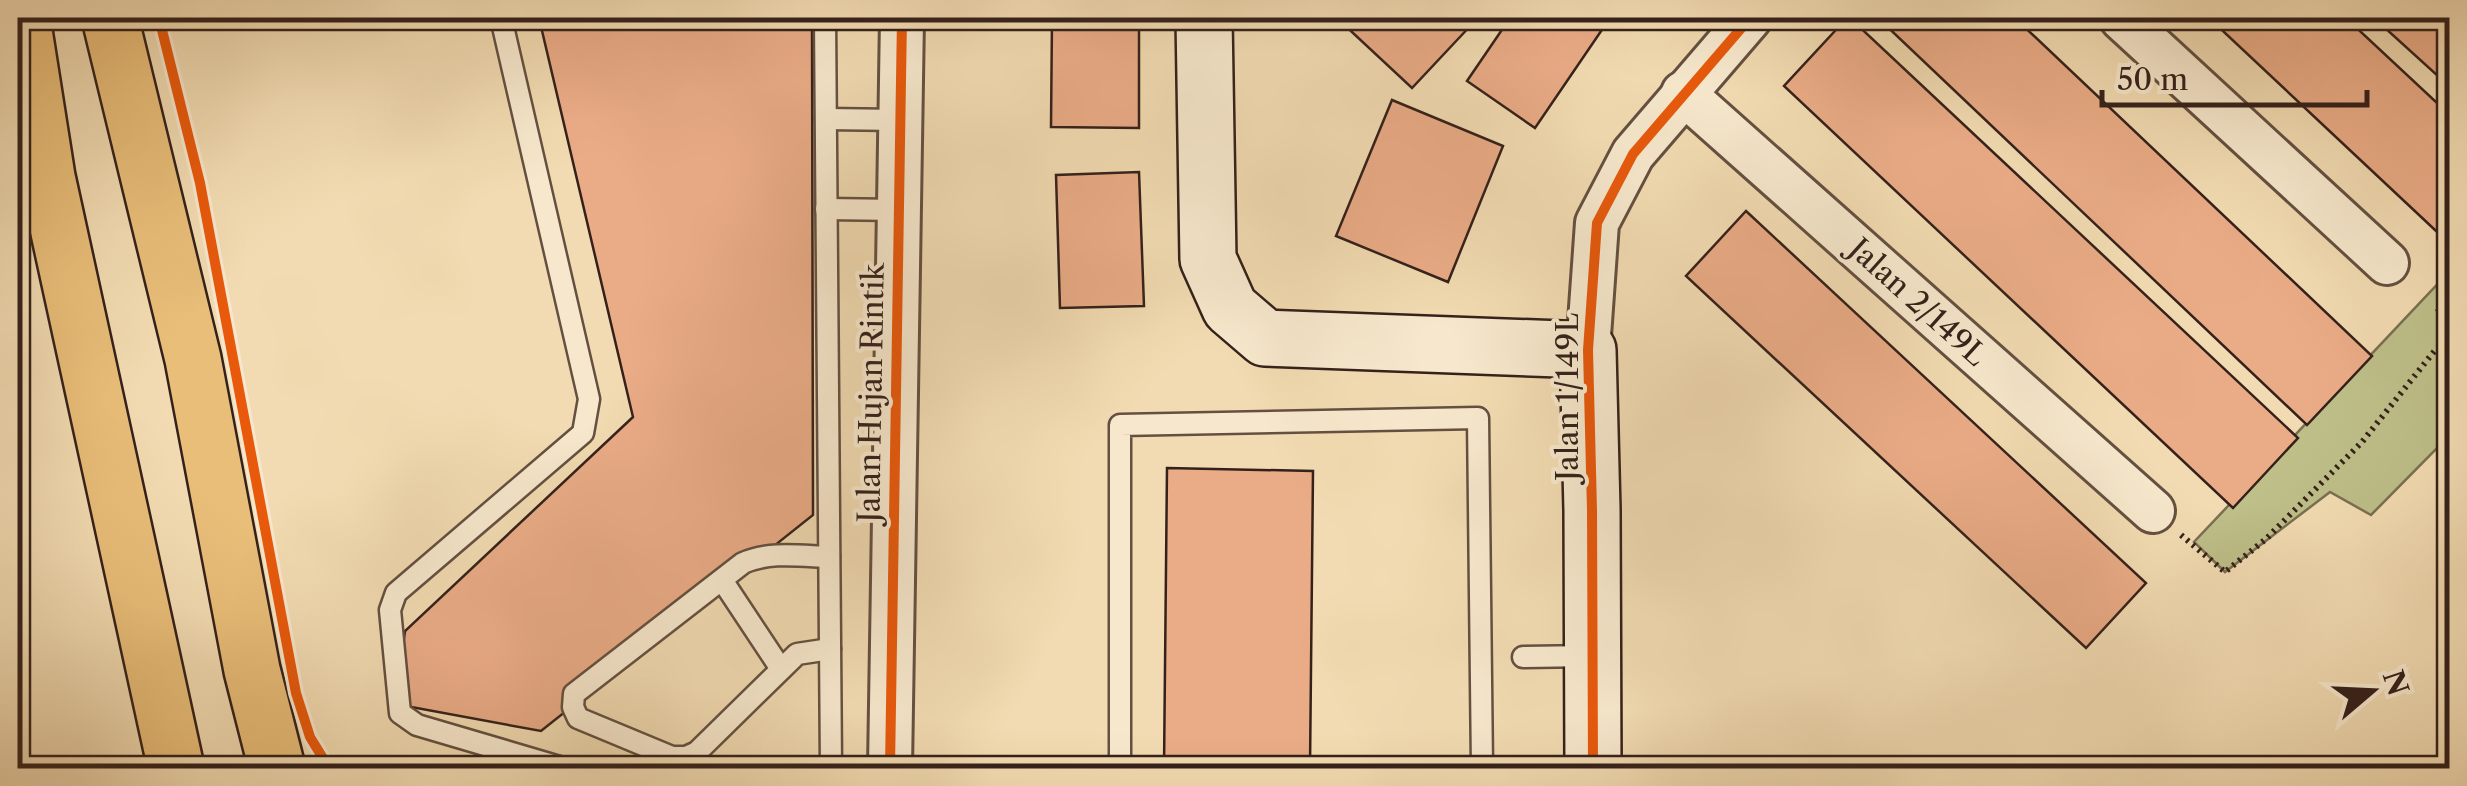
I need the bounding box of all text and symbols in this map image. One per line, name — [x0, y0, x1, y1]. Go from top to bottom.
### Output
scale bar — [2102, 45, 2367, 107]
text: 50 m — [2117, 61, 2188, 98]
street label: Jalan 2/149L — [1838, 228, 1995, 374]
street label: Jalan Hujan Rintik — [850, 261, 892, 527]
street label: Jalan 1/149L — [1549, 313, 1586, 485]
north arrow — [2322, 641, 2422, 741]
text: N — [2376, 666, 2416, 700]

